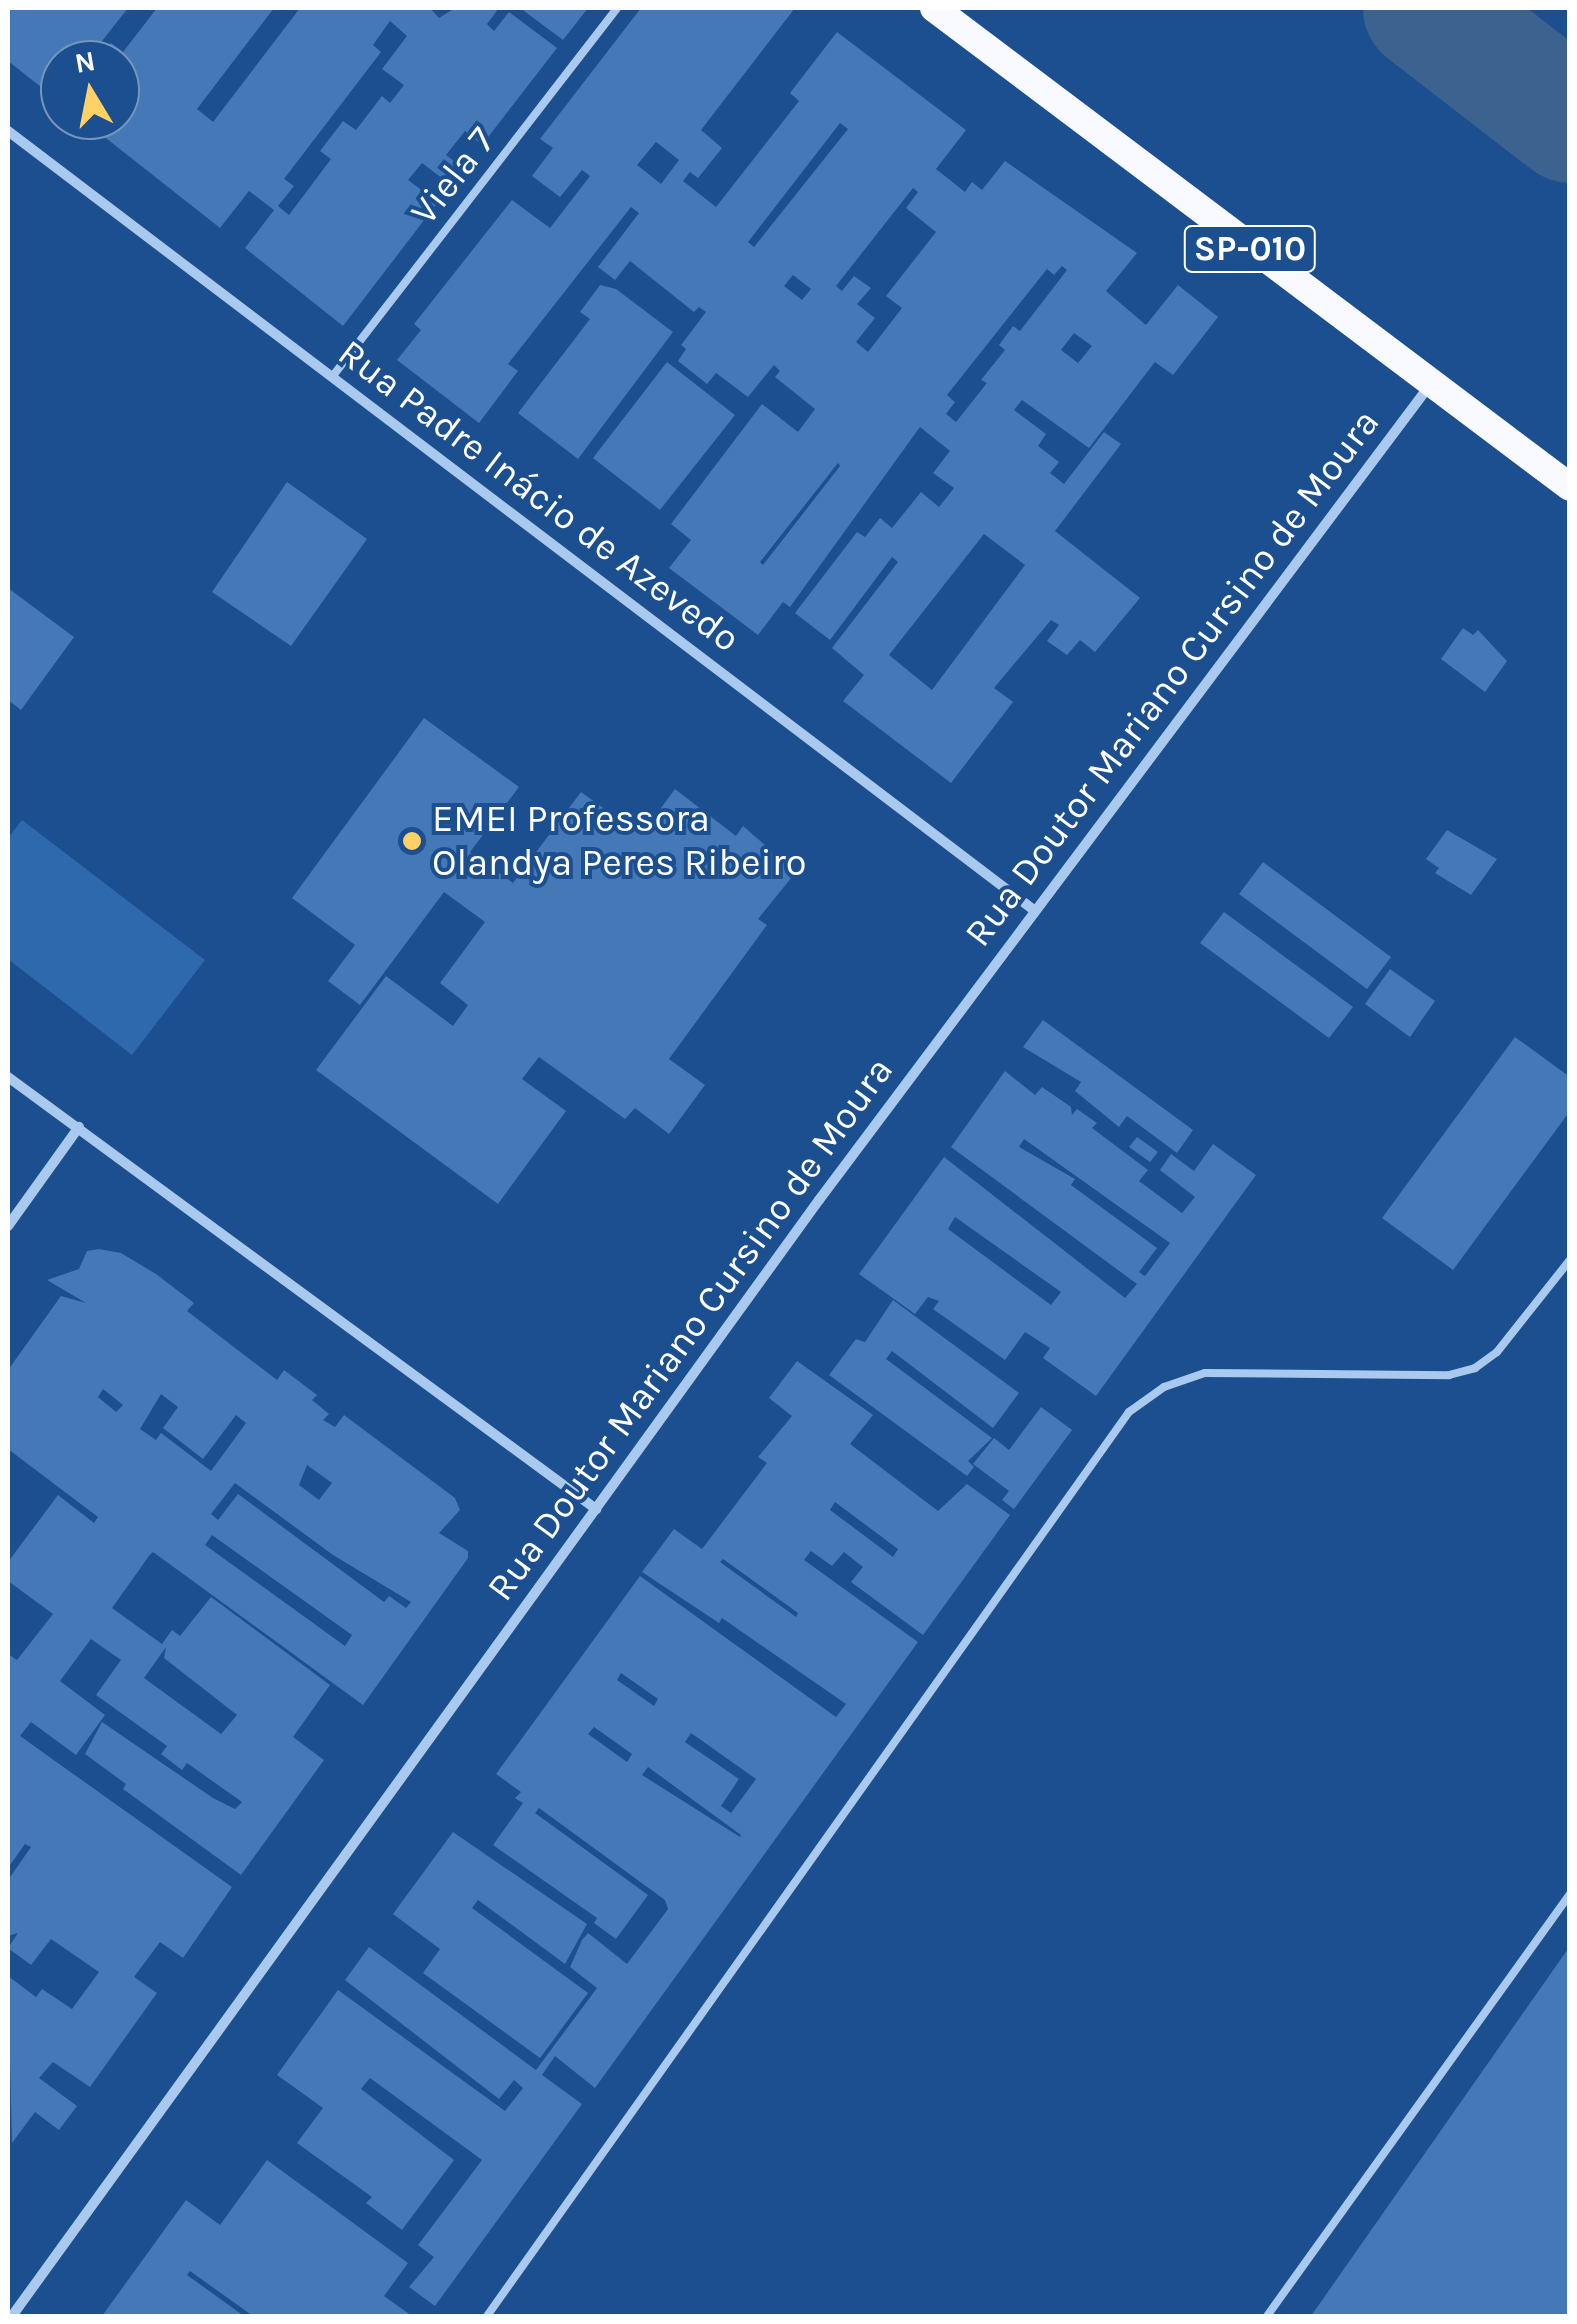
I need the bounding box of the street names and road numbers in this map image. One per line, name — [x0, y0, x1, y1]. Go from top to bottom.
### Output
street label: Viela 7 — [401, 118, 505, 234]
road number: SP-010 — [1182, 219, 1318, 279]
street label: Rua Padre Inácio de Azevedo — [329, 330, 749, 662]
street label: Rua Doutor Mariano Cursino de Moura — [955, 401, 1389, 955]
street label: Rua Doutor Mariano Cursino de Moura — [477, 1048, 903, 1610]

